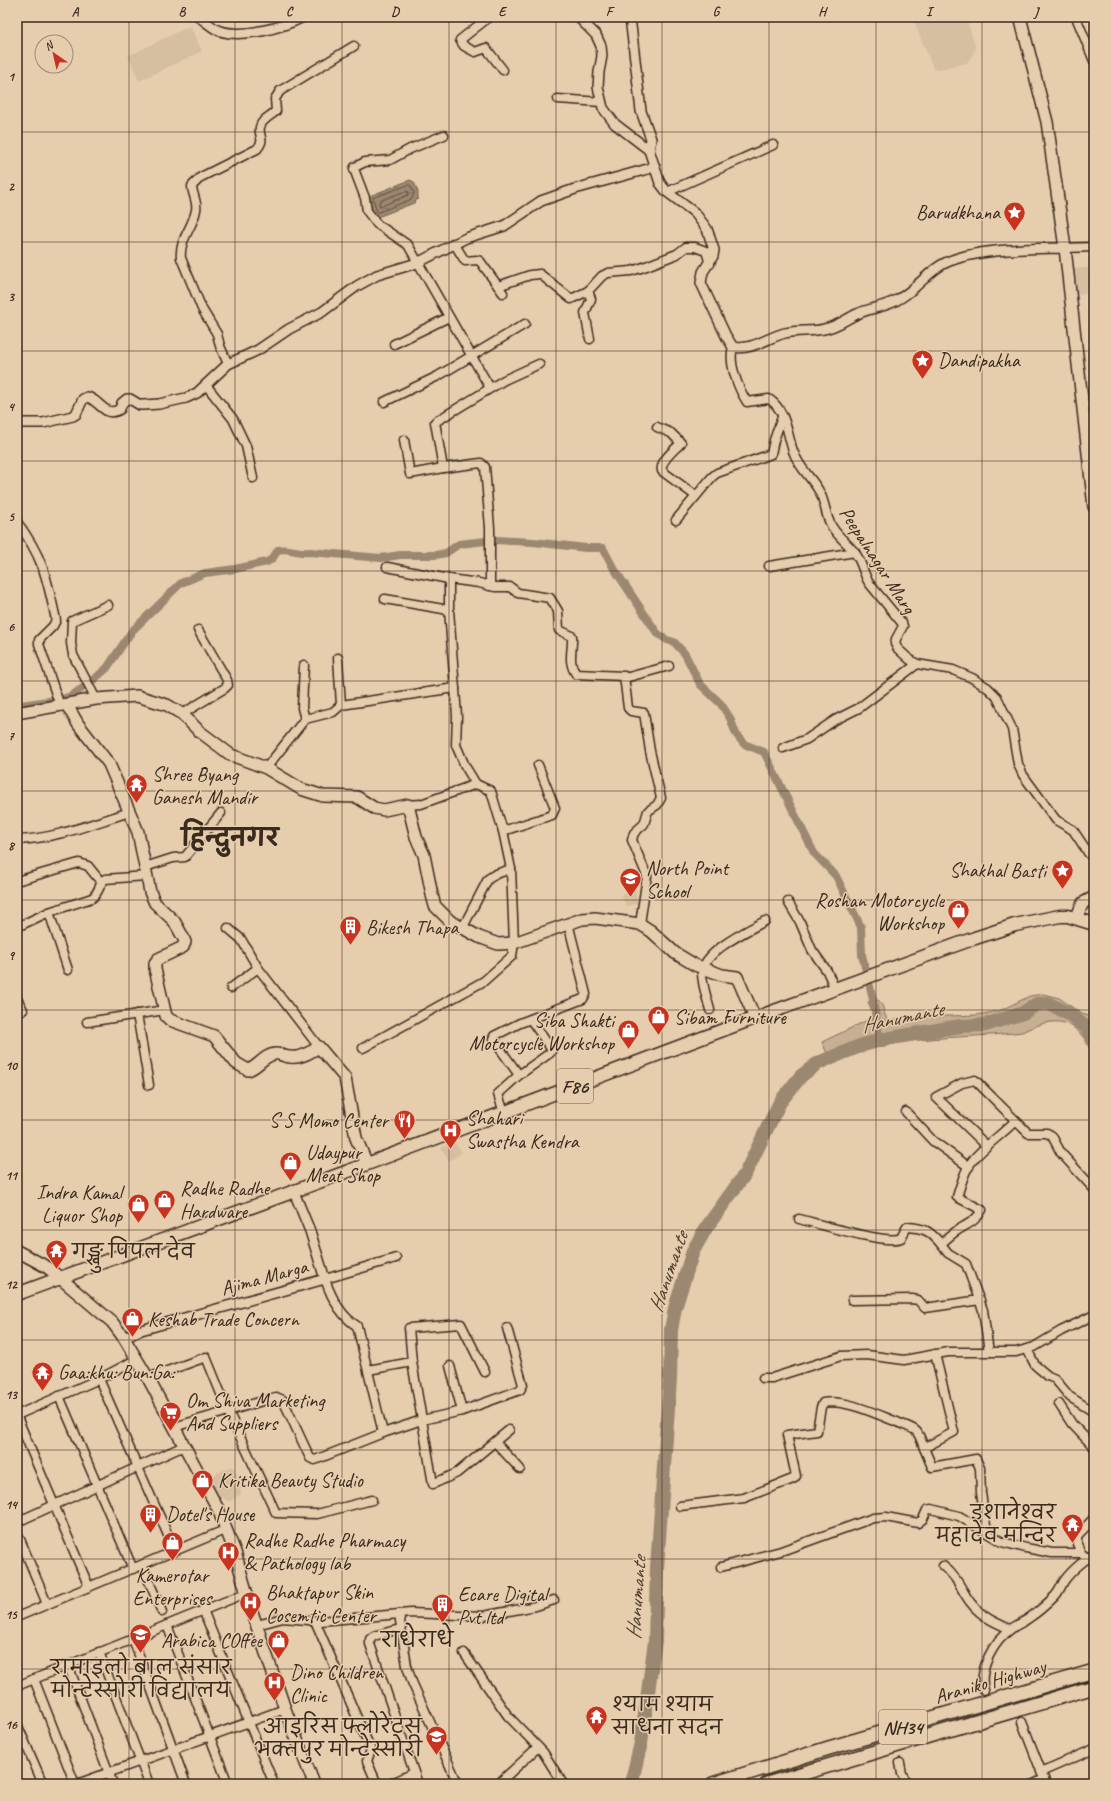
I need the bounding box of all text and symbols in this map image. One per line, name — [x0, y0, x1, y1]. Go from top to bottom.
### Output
text: A — [72, 4, 80, 20]
text: B — [179, 4, 187, 20]
text: C — [286, 4, 294, 20]
text: D — [391, 4, 400, 20]
text: E — [499, 4, 508, 20]
text: F — [606, 4, 615, 20]
text: G — [713, 4, 721, 20]
text: H — [818, 4, 828, 20]
text: I — [926, 4, 935, 20]
text: J — [1033, 4, 1040, 20]
north arrow — [34, 34, 74, 74]
text: N — [42, 37, 57, 53]
text: 1 — [8, 69, 16, 85]
text: 2 — [8, 179, 15, 195]
place icon: Barudkhana — [1002, 199, 1028, 232]
place label: Barudkhana — [916, 200, 1001, 225]
text: 3 — [8, 289, 15, 305]
place icon: Dandipakha — [910, 347, 936, 380]
place label: Dandipakha — [938, 348, 1021, 373]
text: 4 — [8, 399, 16, 415]
street label: Peepalnagar Marg — [834, 502, 922, 619]
text: 5 — [8, 509, 15, 525]
text: 6 — [8, 619, 15, 635]
text: 7 — [8, 728, 15, 744]
place label: Shree Byang Ganesh Mandir — [152, 762, 259, 810]
temple icon: Shree Byang Ganesh Mandir — [123, 772, 149, 805]
district label: हिन्दुनगर — [179, 818, 281, 857]
text: 8 — [8, 838, 16, 854]
place label: North Point School — [646, 856, 731, 904]
place icon: Shakhal Basti — [1049, 857, 1075, 890]
place label: Shakhal Basti — [949, 858, 1048, 883]
school or university icon: North Point School — [617, 866, 643, 899]
place label: Roshan Motorcycle Workshop — [815, 888, 945, 936]
shop icon: Roshan Motorcycle Workshop — [946, 898, 972, 931]
building icon: Bikesh Thapa — [338, 914, 364, 947]
place label: Bikesh Thapa — [366, 915, 459, 940]
text: 9 — [8, 948, 15, 964]
water label: Hanumante — [859, 995, 948, 1038]
shop icon: Sibam Furniture — [646, 1004, 672, 1037]
place label: Sibam Furniture — [674, 1005, 787, 1030]
place label: Siba Shakti Motorcycle Workshop — [469, 1008, 616, 1056]
shop icon: Siba Shakti Motorcycle Workshop — [616, 1018, 642, 1051]
text: 10 — [5, 1058, 18, 1074]
road number: F86 — [557, 1069, 593, 1103]
place label: Shahari Swastha Kendra — [466, 1106, 580, 1154]
restaurant icon: S S Momo Center — [391, 1107, 417, 1140]
place label: S S Momo Center — [269, 1108, 390, 1133]
hospital icon: Shahari Swastha Kendra — [438, 1117, 464, 1150]
place label: Udaypur Meat Shop — [306, 1140, 381, 1188]
shop icon: Udaypur Meat Shop — [277, 1150, 303, 1183]
text: 11 — [5, 1168, 19, 1184]
place label: Radhe Radhe Hardware — [180, 1176, 271, 1224]
place label: Indra Kamal Liquor Shop — [36, 1180, 126, 1228]
shop icon: Radhe Radhe Hardware — [151, 1187, 177, 1220]
shop icon: Indra Kamal Liquor Shop — [125, 1191, 151, 1224]
water label: Hanumante — [642, 1226, 695, 1315]
place label: गङ्खु पिपल देव — [71, 1235, 197, 1273]
temple icon: गङ्खु पिपल देव — [43, 1238, 69, 1271]
street label: Ajima Marga — [218, 1254, 311, 1301]
text: 12 — [5, 1277, 18, 1293]
shop icon: Keshab Trade Concern — [119, 1306, 145, 1339]
place label: Keshab Trade Concern — [148, 1307, 300, 1332]
temple icon: Gaa:khu: Bun:Ga: — [30, 1359, 56, 1392]
place label: Gaa:khu: Bun:Ga: — [58, 1360, 176, 1385]
text: 13 — [5, 1387, 18, 1403]
place label: Om Shiva Marketing And Suppliers — [186, 1388, 326, 1436]
supermarket icon: Om Shiva Marketing And Suppliers — [158, 1399, 184, 1432]
shop icon: Kritika Beauty Studio — [189, 1467, 215, 1500]
place label: Kritika Beauty Studio — [218, 1468, 364, 1493]
place label: इशानेश्वर महादेव मन्दिर — [935, 1496, 1058, 1548]
text: 14 — [5, 1497, 19, 1513]
building icon: Dotel's House — [137, 1501, 163, 1534]
place label: Dotel's House — [166, 1502, 256, 1527]
temple icon: इशानेश्वर महादेव मन्दिर — [1059, 1511, 1085, 1544]
place label: Radhe Radhe Pharmacy & Pathology lab — [244, 1528, 407, 1576]
shop icon: Kamerotar Enterprises — [159, 1530, 185, 1563]
hospital icon: Radhe Radhe Pharmacy & Pathology lab — [216, 1539, 242, 1572]
water label: Hanumante — [620, 1553, 652, 1640]
place label: Kamerotar Enterprises — [133, 1563, 213, 1611]
place label: Bhaktapur Skin Cosemtic Center — [266, 1580, 377, 1628]
place label: Ecare Digital Pvt ltd — [458, 1582, 551, 1630]
hospital icon: Bhaktapur Skin Cosemtic Center — [238, 1590, 264, 1623]
building icon: Ecare Digital Pvt ltd — [430, 1592, 456, 1625]
text: 15 — [5, 1607, 18, 1623]
school or university icon: रामाइलो बाल संसार मोन्टेस्सोरी विद्यालय — [128, 1622, 154, 1655]
district label: राधेराधे — [380, 1622, 455, 1653]
shop icon: Arabica COffee — [265, 1627, 291, 1660]
place label: Arabica COffee — [161, 1628, 263, 1653]
place label: रामाइलो बाल संसार मोन्टेस्सोरी विद्यालय — [49, 1652, 233, 1703]
street label: Araniko Highway — [932, 1653, 1051, 1709]
place label: Dino Children Clinic — [290, 1660, 384, 1708]
hospital icon: Dino Children Clinic — [261, 1670, 287, 1703]
place label: श्याम श्याम साधना सदन — [611, 1692, 723, 1740]
temple icon: श्याम श्याम साधना सदन — [583, 1703, 609, 1736]
place label: आइरिस फ्लोरेट्स भक्तपुर मोन्टेस्सोरी — [254, 1710, 423, 1764]
road number: NH34 — [879, 1710, 927, 1744]
text: 16 — [5, 1717, 18, 1733]
school or university icon: आइरिस फ्लोरेट्स भक्तपुर मोन्टेस्सोरी — [424, 1724, 450, 1757]

